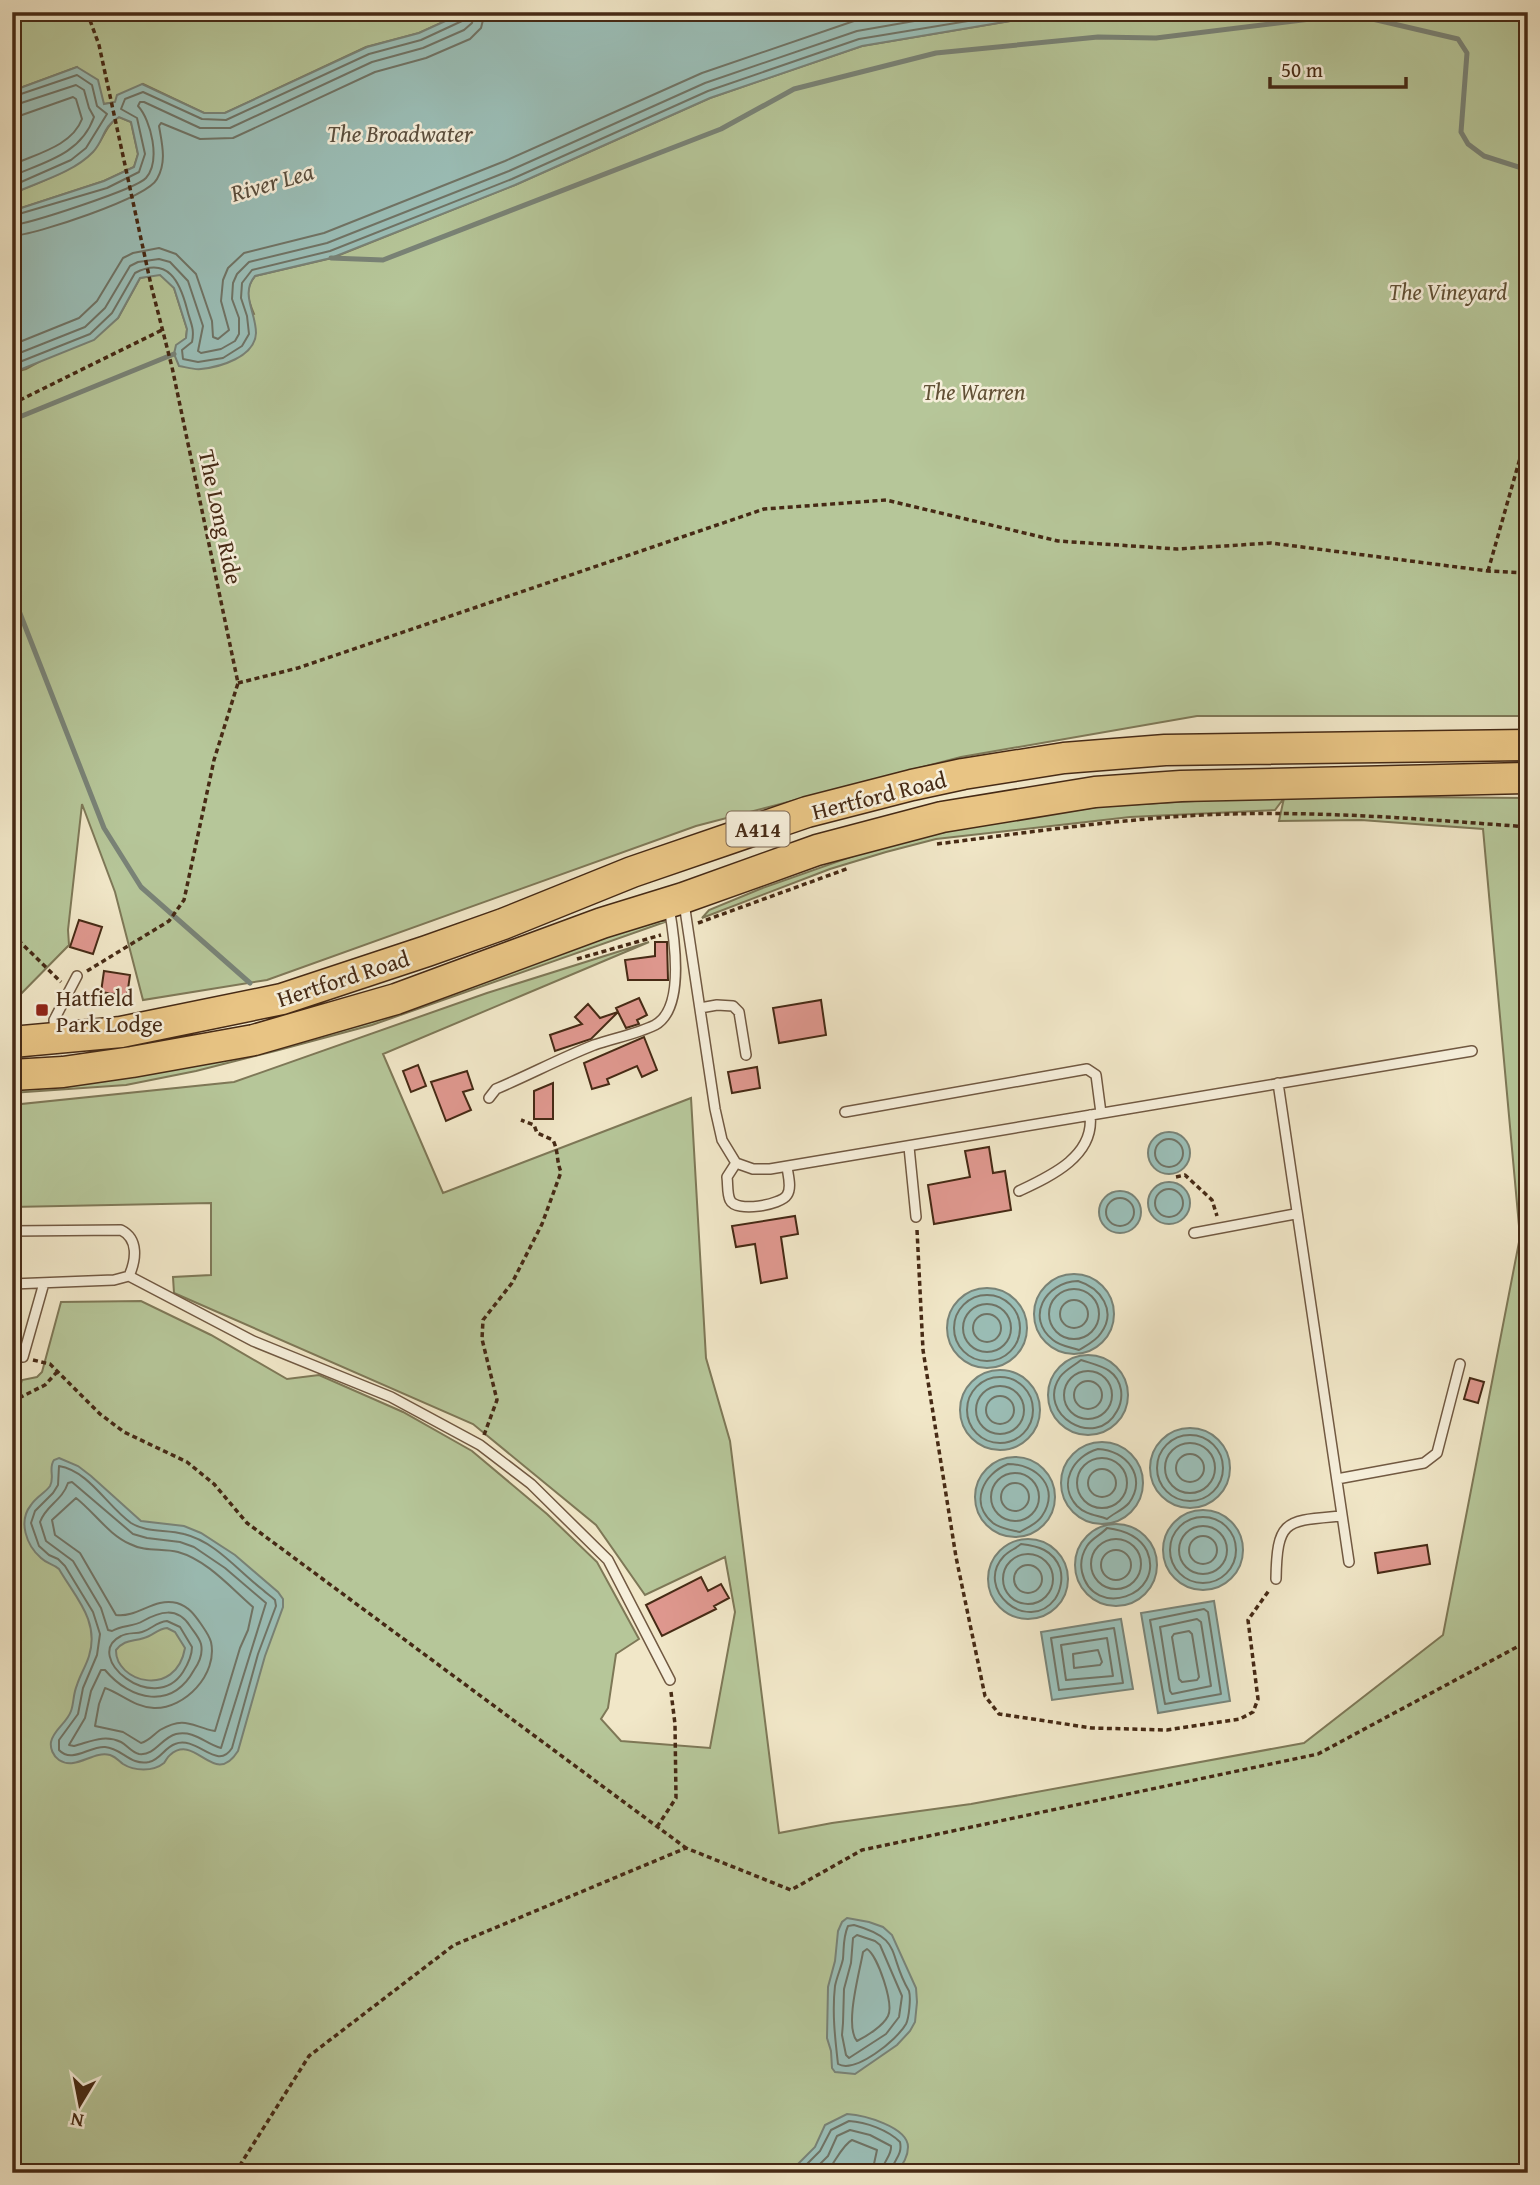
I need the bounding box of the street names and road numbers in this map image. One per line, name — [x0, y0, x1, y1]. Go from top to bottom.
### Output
street label: The Long Ride — [191, 447, 251, 587]
street label: Hertford Road — [808, 762, 950, 828]
road number: A414 — [726, 812, 790, 846]
street label: Hertford Road — [273, 941, 414, 1015]

